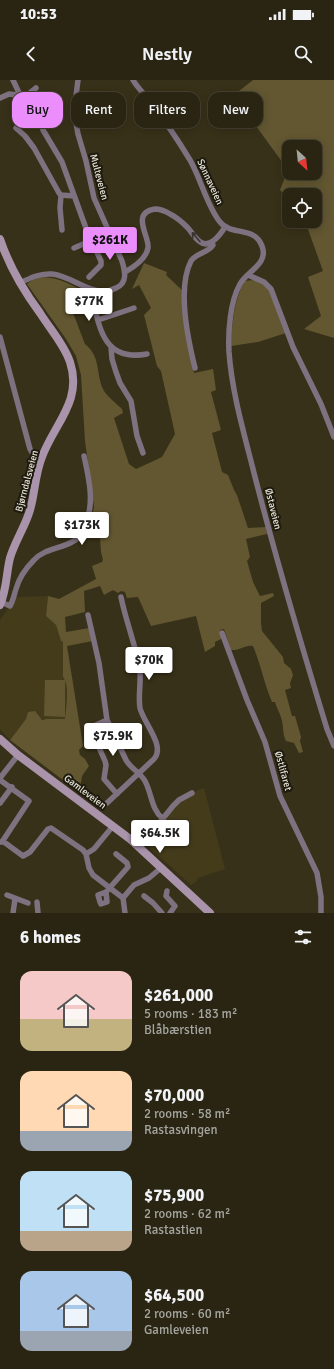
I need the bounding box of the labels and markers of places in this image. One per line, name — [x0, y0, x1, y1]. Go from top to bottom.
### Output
pin: $261K — [82, 227, 138, 261]
pin: $77K — [65, 288, 113, 322]
pin: $173K — [54, 512, 110, 546]
pin: $70K — [125, 647, 173, 681]
pin: $75.9K — [80, 723, 146, 757]
pin: $64.5K — [127, 820, 193, 854]

